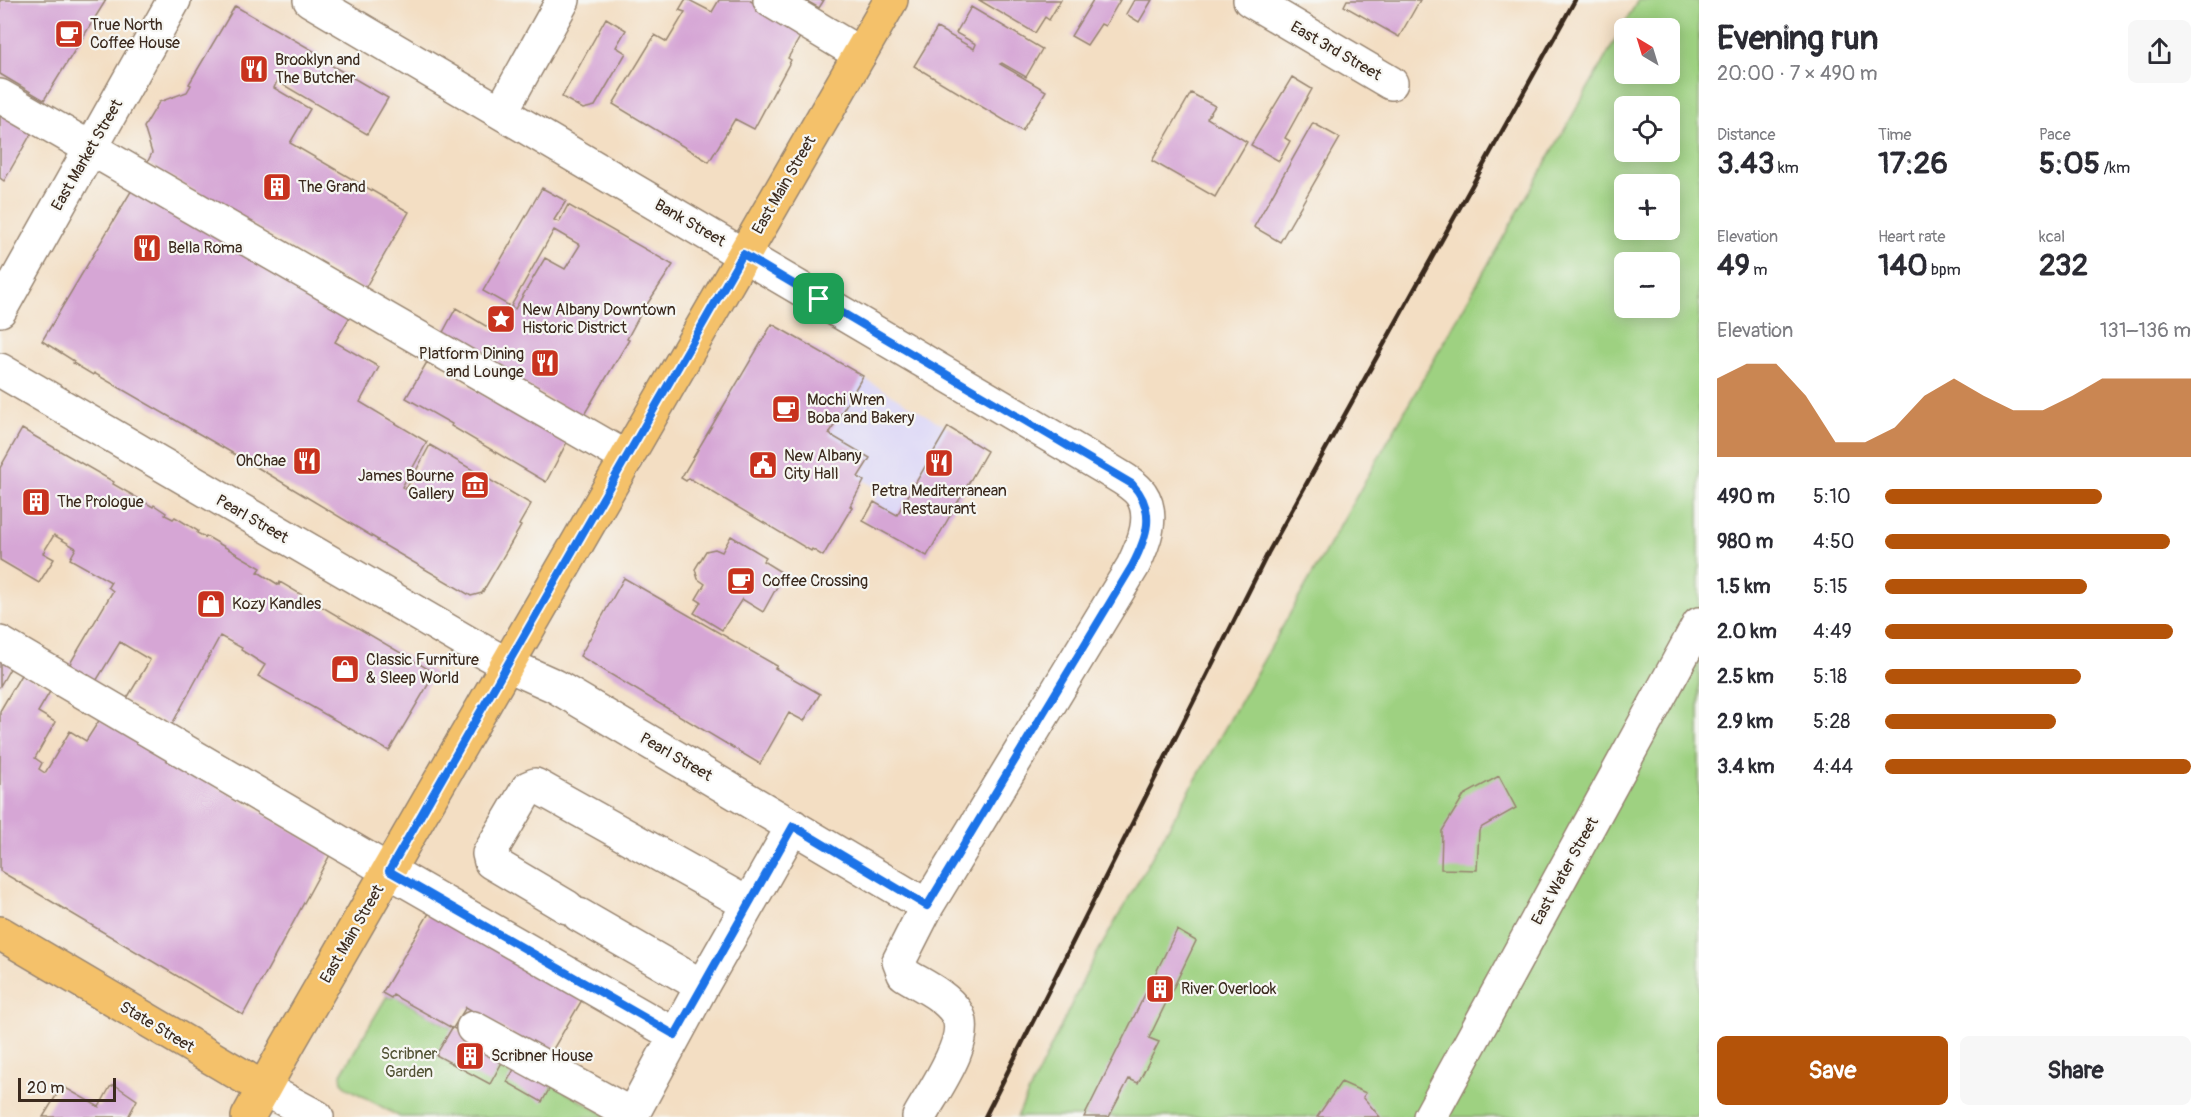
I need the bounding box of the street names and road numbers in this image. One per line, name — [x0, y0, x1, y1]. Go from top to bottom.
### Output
street label: East 3rd Street — [1287, 17, 1386, 85]
street label: East Market Street — [47, 95, 127, 214]
street label: East Main Street — [748, 132, 821, 238]
street label: Bank Street — [651, 195, 730, 252]
street label: Pearl Street — [212, 490, 292, 548]
street label: Pearl Street — [636, 728, 716, 786]
street label: East Water Street — [1527, 813, 1603, 928]
street label: East Main Street — [316, 881, 389, 987]
street label: State Street — [116, 997, 199, 1057]

